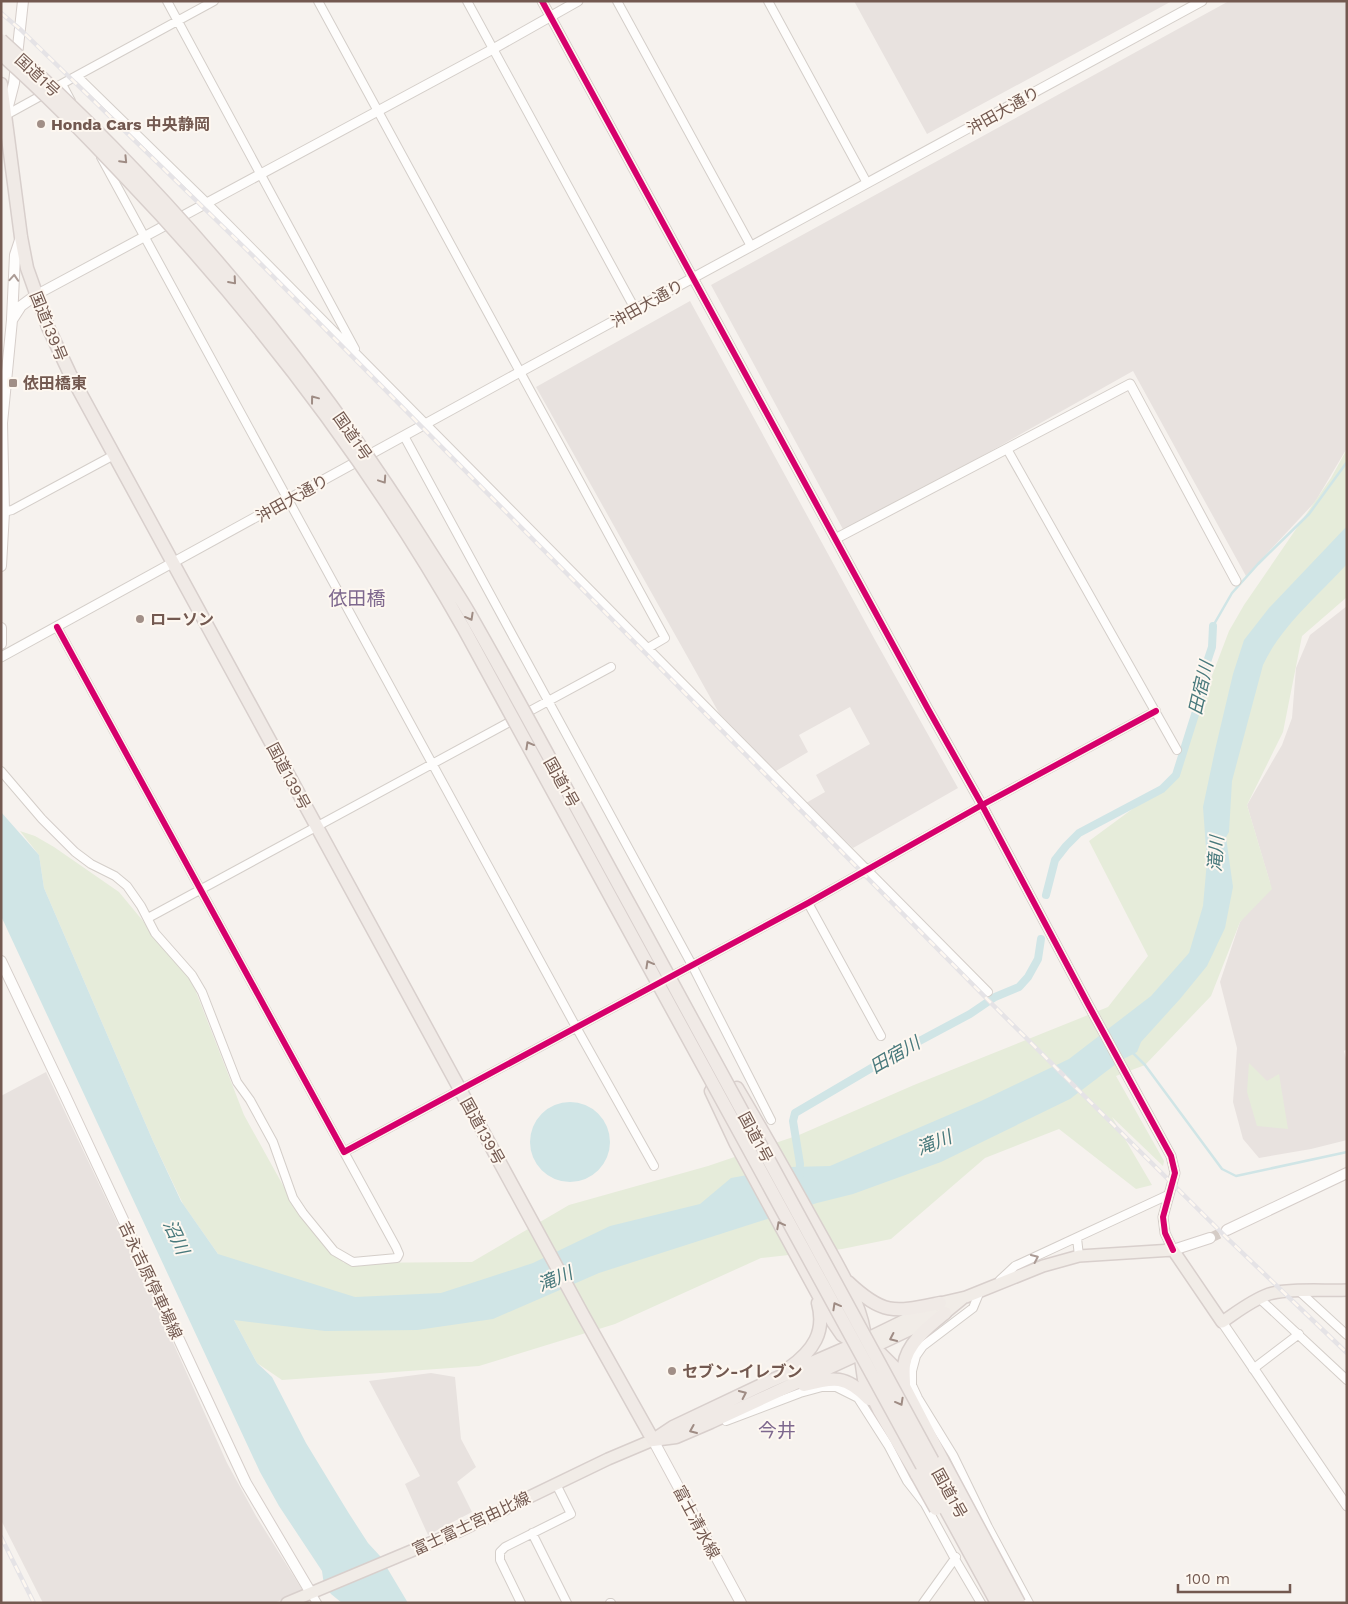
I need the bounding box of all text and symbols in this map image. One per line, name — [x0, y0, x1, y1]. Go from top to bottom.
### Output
street label: 国道1号 — [11, 50, 64, 101]
street label: 沖田大通り — [964, 83, 1043, 138]
place label: Honda Cars 中央静岡 — [51, 115, 210, 134]
marker: Honda Cars 中央静岡 — [35, 118, 47, 130]
one-way arrow — [118, 154, 127, 163]
one-way arrow — [8, 273, 19, 281]
one-way arrow — [227, 275, 236, 284]
street label: 沖田大通り — [608, 276, 687, 331]
street label: 国道139号 — [26, 289, 71, 364]
place label: 依田橋東 — [23, 374, 87, 393]
marker: 依田橋東 — [7, 377, 19, 389]
one-way arrow — [311, 396, 319, 405]
street label: 国道1号 — [329, 409, 376, 464]
street label: 沖田大通り — [253, 471, 332, 526]
one-way arrow — [377, 474, 387, 483]
district label: 依田橋 — [328, 587, 386, 610]
place label: ローソン — [150, 610, 214, 629]
one-way arrow — [464, 612, 474, 621]
marker: ローソン — [134, 613, 146, 625]
water label: 田宿川 — [1184, 657, 1217, 717]
street label: 国道139号 — [263, 739, 314, 813]
one-way arrow — [525, 741, 535, 750]
street label: 国道1号 — [540, 754, 583, 811]
water label: 滝川 — [1204, 833, 1227, 873]
one-way arrow — [645, 960, 655, 969]
water label: 田宿川 — [866, 1031, 925, 1077]
street label: 国道139号 — [456, 1095, 509, 1168]
street label: 国道1号 — [734, 1109, 777, 1166]
water label: 滝川 — [913, 1125, 956, 1159]
water label: 沼川 — [159, 1216, 194, 1259]
street label: 吉永吉原停車場線 — [115, 1218, 186, 1342]
one-way arrow — [776, 1222, 786, 1231]
one-way arrow — [1029, 1254, 1038, 1264]
water label: 滝川 — [534, 1261, 577, 1295]
one-way arrow — [832, 1303, 842, 1312]
one-way arrow — [889, 1331, 898, 1342]
place label: セブン-イレブン — [682, 1362, 802, 1381]
marker: セブン-イレブン — [666, 1365, 678, 1377]
one-way arrow — [738, 1389, 747, 1400]
one-way arrow — [894, 1397, 904, 1406]
district label: 今井 — [758, 1419, 796, 1442]
one-way arrow — [690, 1424, 698, 1434]
street label: 国道1号 — [928, 1465, 971, 1522]
street label: 富士清水線 — [669, 1482, 724, 1562]
street label: 富士富士宮由比線 — [409, 1488, 533, 1559]
scale bar — [1178, 1562, 1290, 1594]
text: 100 m — [1186, 1570, 1230, 1588]

